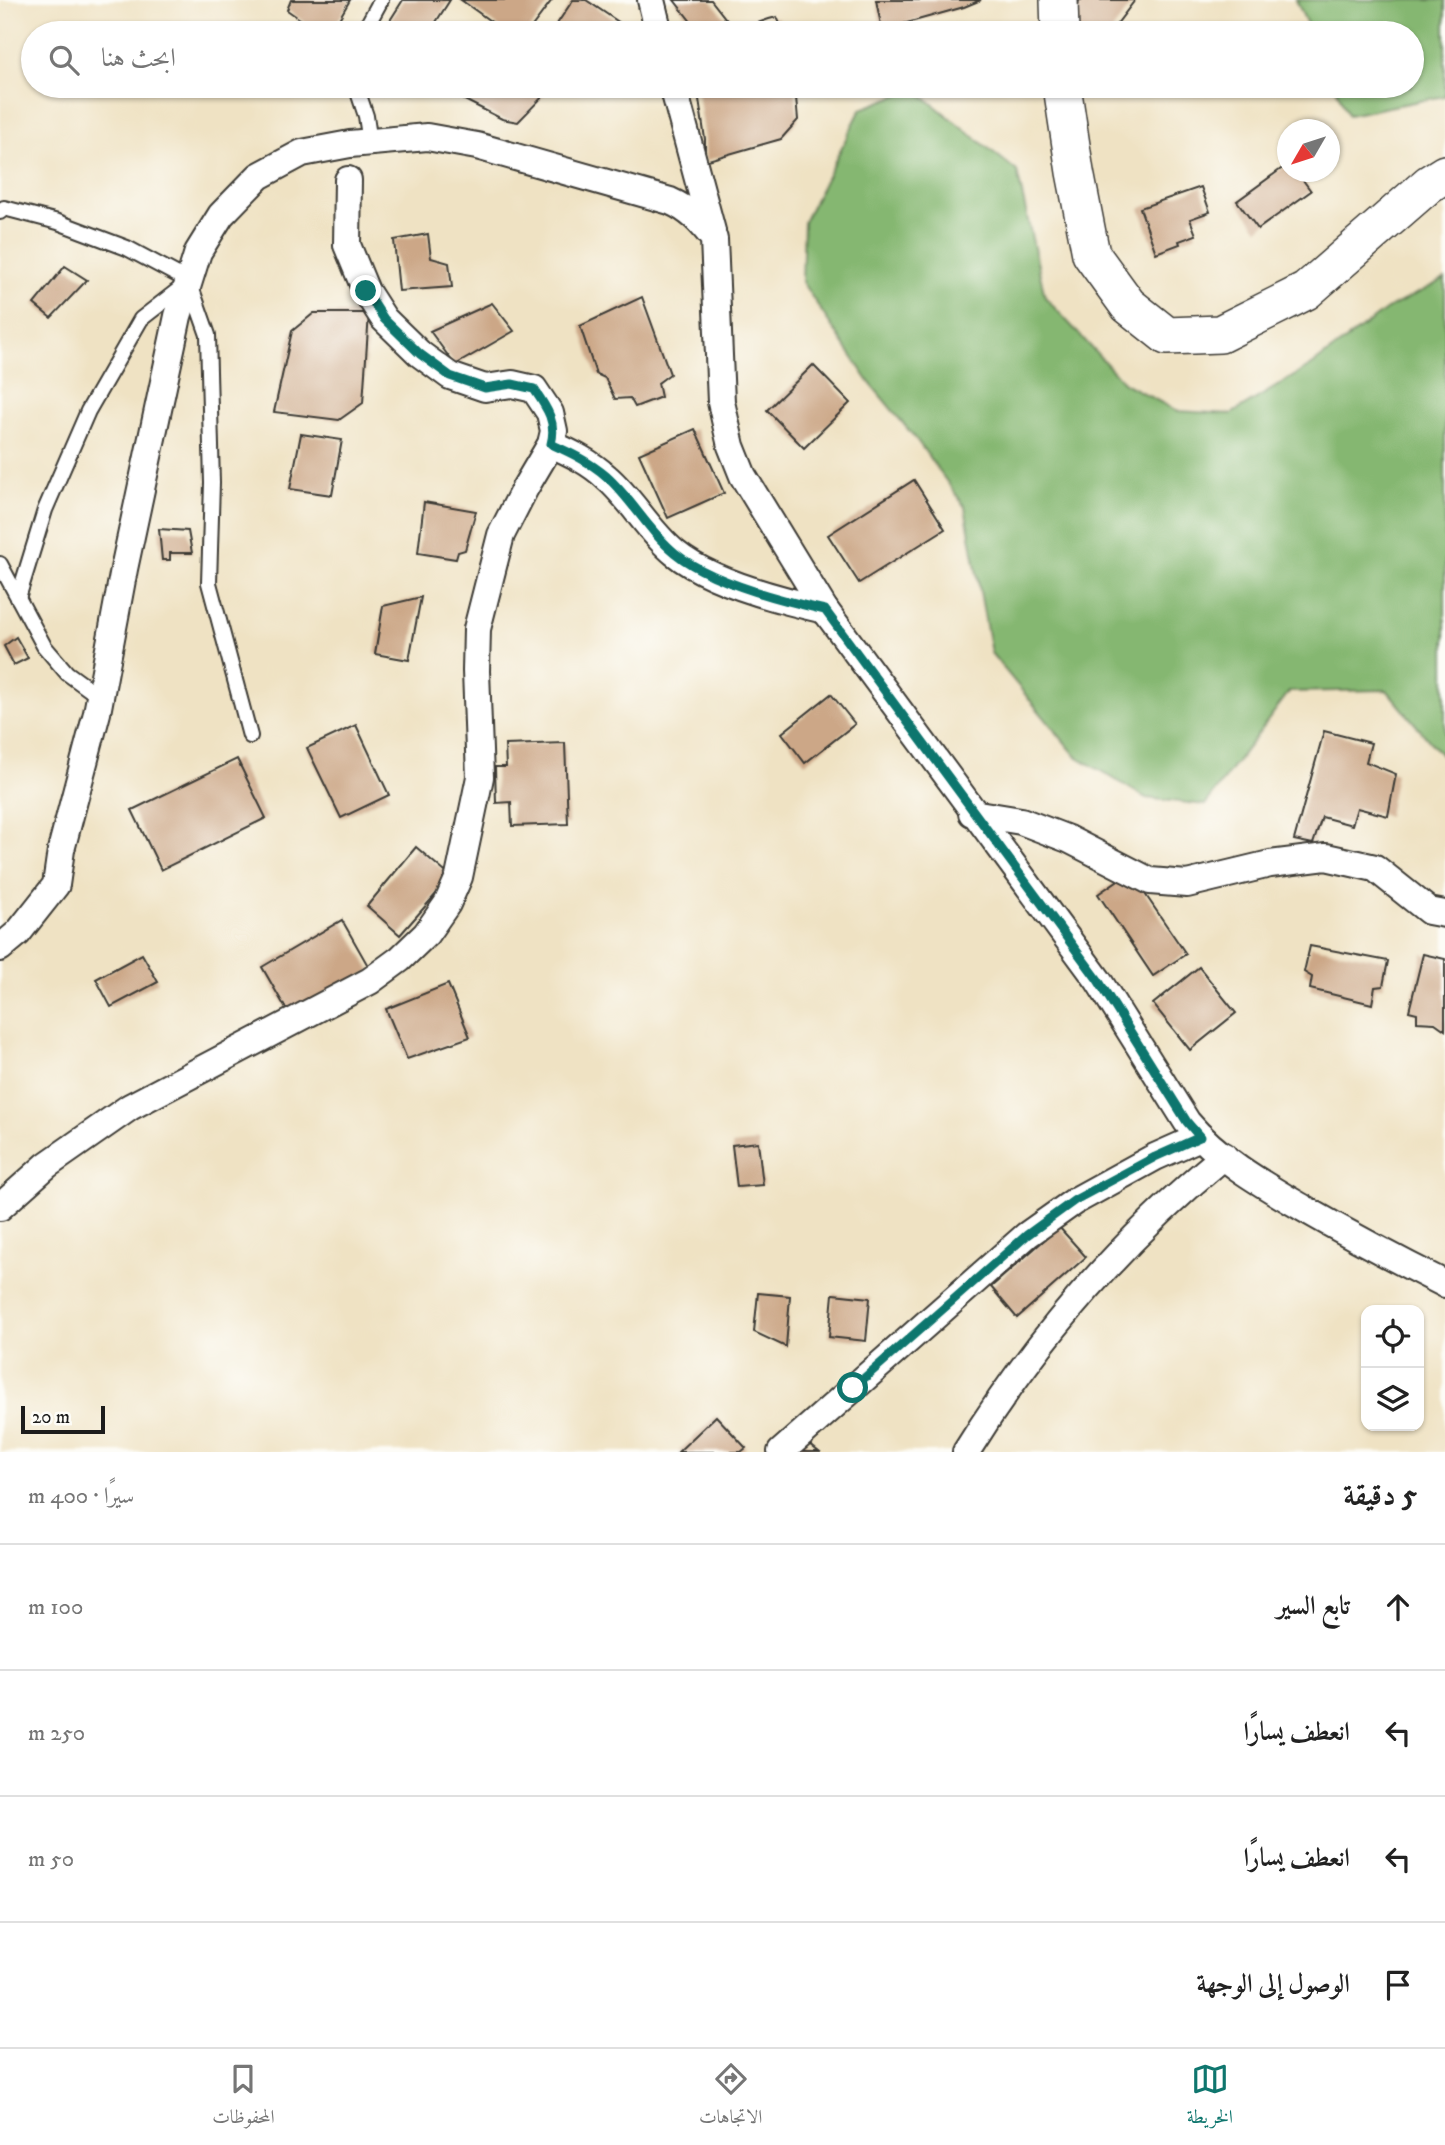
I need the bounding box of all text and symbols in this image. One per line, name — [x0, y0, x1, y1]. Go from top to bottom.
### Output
search box — [21, 21, 1424, 98]
icon: search — [45, 41, 83, 79]
text: ابحث هنا — [101, 42, 176, 75]
north arrow — [1277, 119, 1340, 182]
route end — [350, 275, 381, 306]
map controls — [1361, 1305, 1424, 1431]
button: locate — [1361, 1305, 1424, 1368]
button: layers — [1361, 1368, 1424, 1431]
route start — [837, 1372, 868, 1403]
scale bar — [21, 1403, 105, 1435]
text: 20 m — [32, 1406, 70, 1429]
text: 5 دقيقة — [1343, 1478, 1417, 1515]
text: سيرًا · 400 m — [28, 1482, 134, 1511]
icon: ahead — [1379, 1588, 1417, 1626]
text: تابع السير — [1277, 1590, 1350, 1623]
text: 100 m — [28, 1593, 83, 1622]
icon: left — [1379, 1714, 1417, 1752]
text: انعطف يسارًا — [1243, 1716, 1350, 1749]
text: 250 m — [28, 1719, 85, 1748]
icon: left — [1379, 1840, 1417, 1878]
text: انعطف يسارًا — [1243, 1842, 1350, 1875]
text: 50 m — [28, 1845, 74, 1874]
icon: arrive — [1379, 1966, 1417, 2004]
text: الوصول إلى الوجهة — [1196, 1968, 1350, 2001]
tab: المحفوظات — [212, 2060, 275, 2135]
tab: الاتجاهات — [699, 2060, 762, 2135]
tab: الخريطة — [1187, 2060, 1233, 2135]

